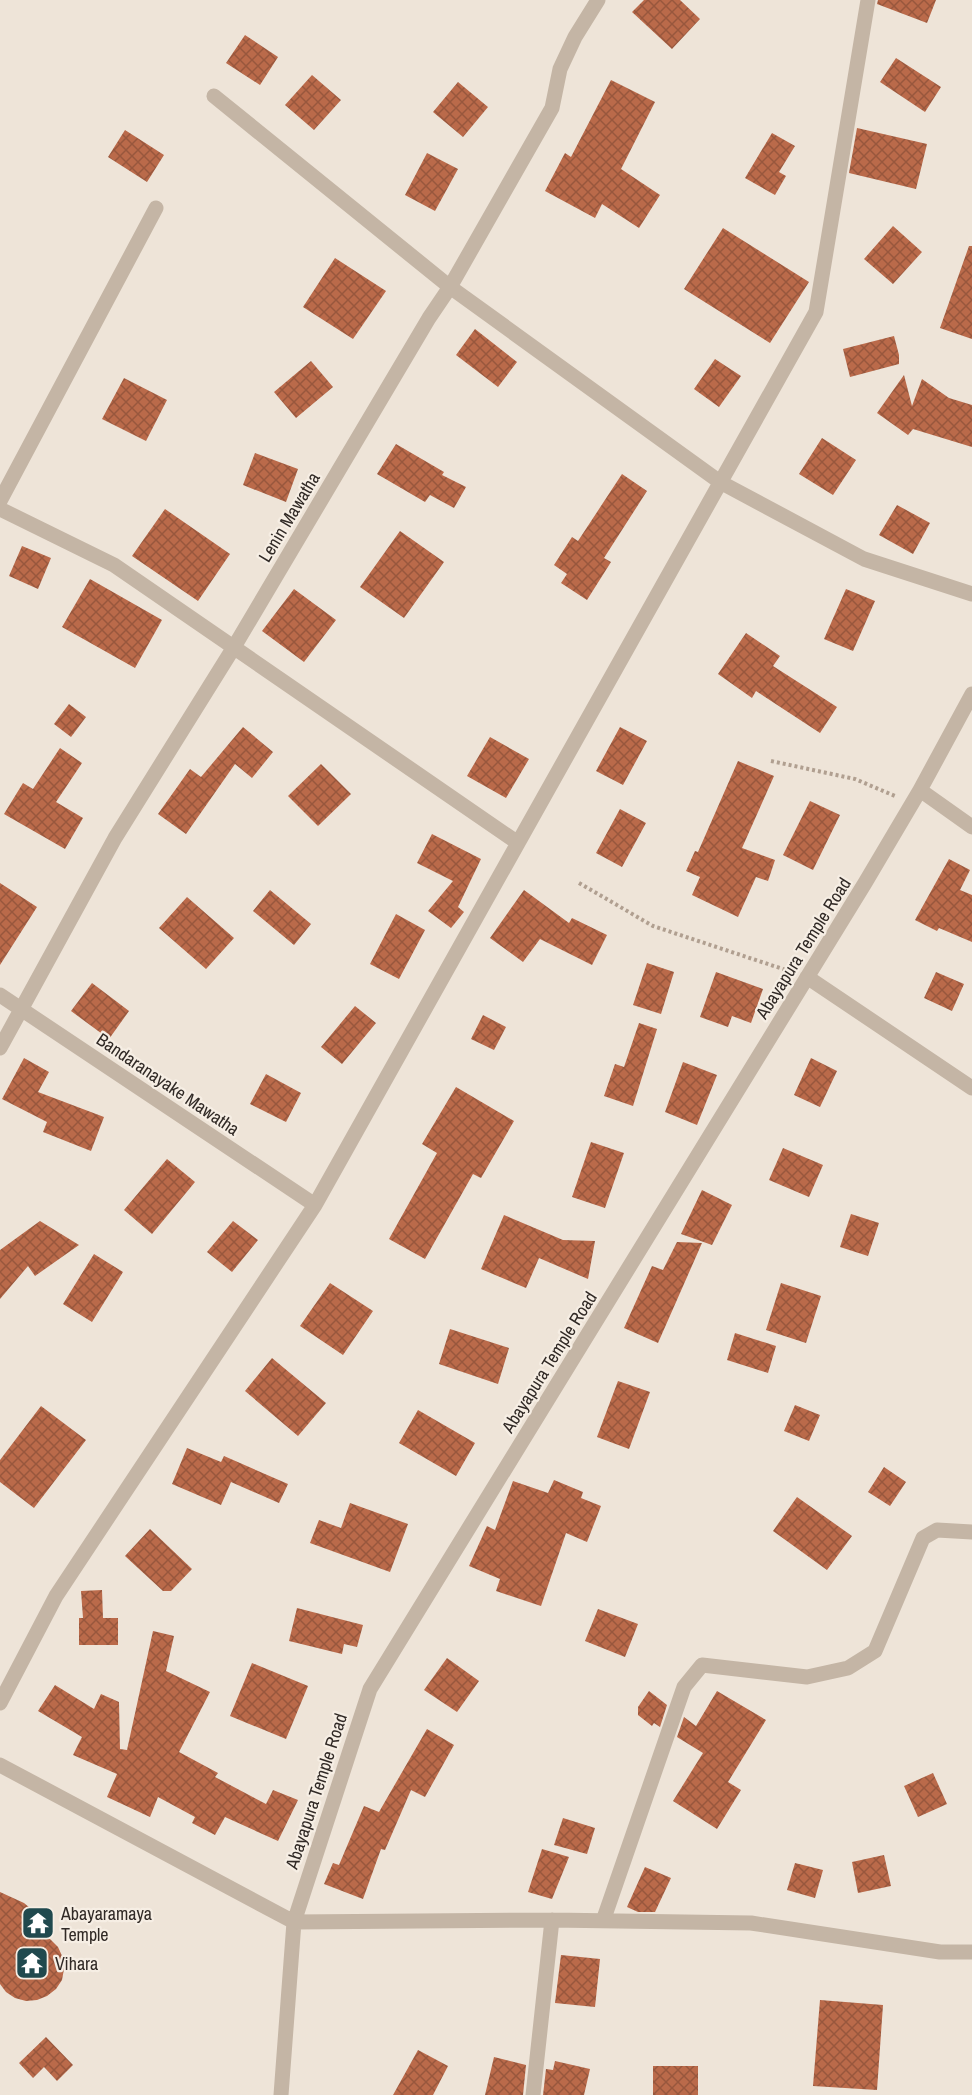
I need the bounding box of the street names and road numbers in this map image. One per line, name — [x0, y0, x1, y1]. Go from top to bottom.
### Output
street label: Lenin Mawatha — [252, 467, 326, 567]
street label: Abayapura Temple Road — [749, 873, 857, 1024]
street label: Bandaranayake Mawatha — [92, 1027, 244, 1141]
street label: Abayapura Temple Road — [495, 1287, 603, 1438]
street label: Abayapura Temple Road — [279, 1710, 353, 1873]

